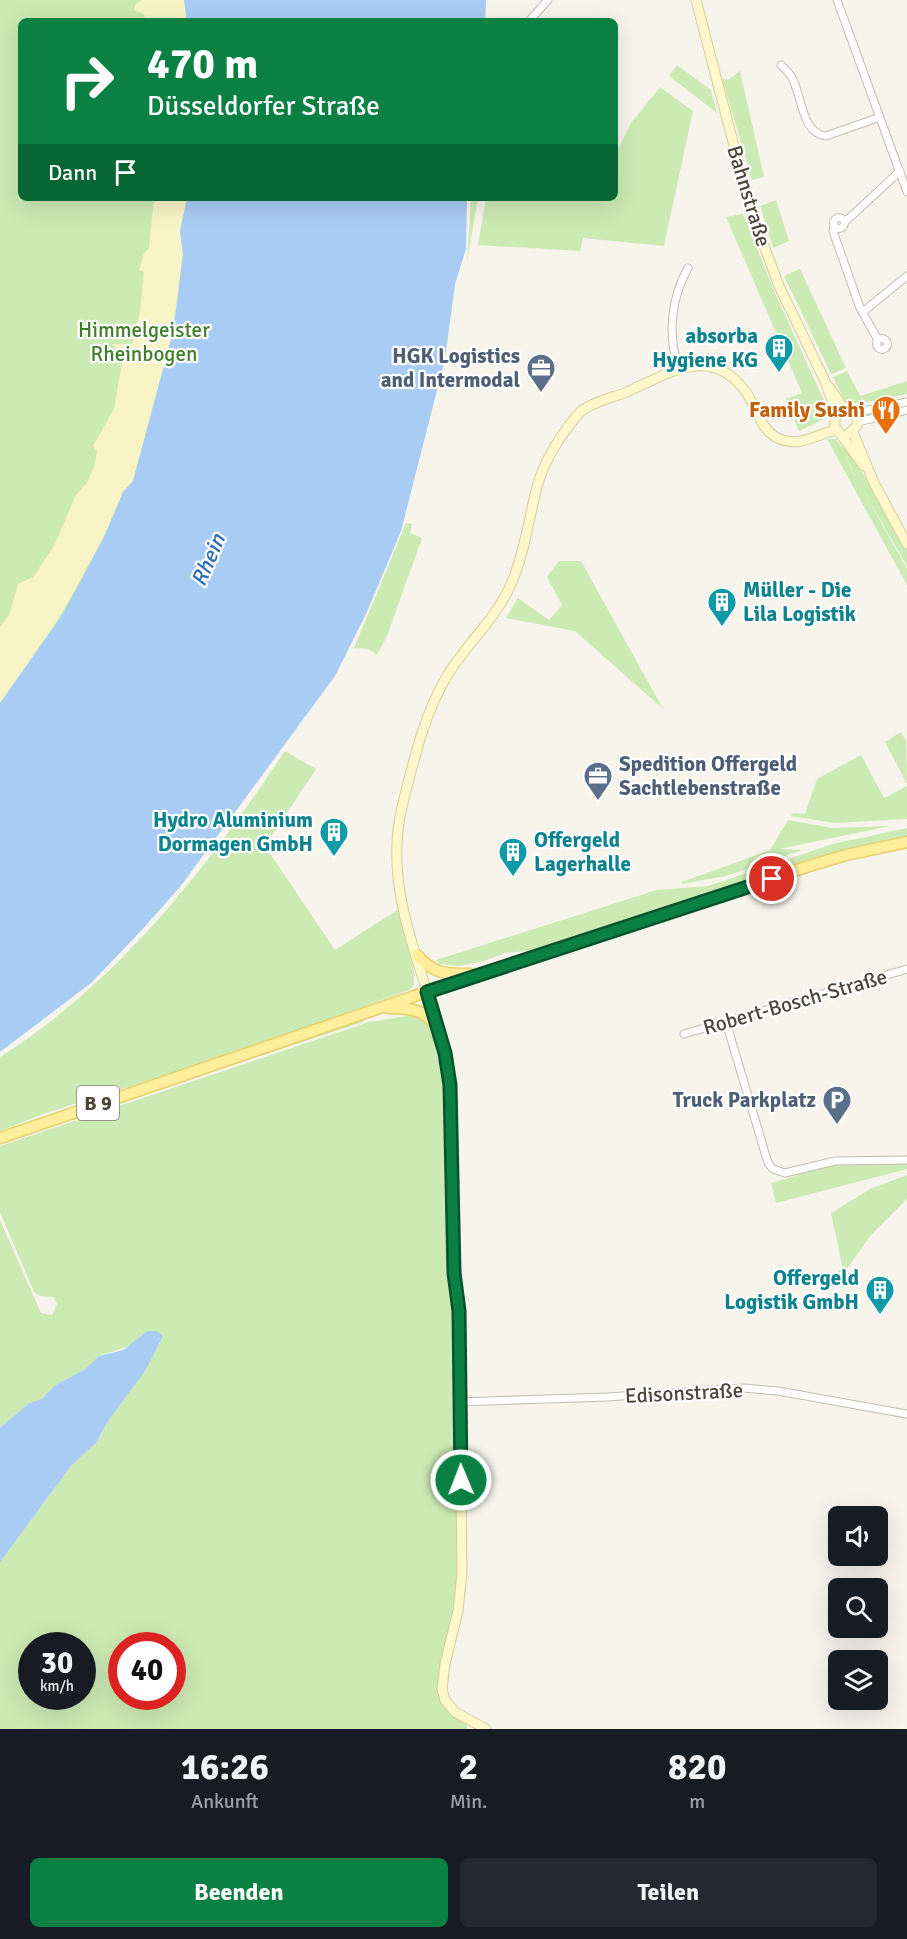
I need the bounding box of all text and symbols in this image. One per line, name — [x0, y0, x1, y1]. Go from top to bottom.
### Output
text: 470 m — [147, 39, 258, 90]
icon: right — [48, 42, 126, 120]
text: Düsseldorfer Straße — [147, 90, 380, 123]
street label: Bahnstraße — [721, 142, 777, 250]
icon: arrive — [109, 156, 142, 189]
text: Dann — [48, 159, 97, 186]
park label: Himmelgeister Rheinbogen — [78, 317, 210, 367]
place label: absorba Hygiene KG — [652, 323, 758, 373]
building icon: absorba Hygiene KG — [763, 332, 795, 374]
place label: HGK Logistics and Intermodal — [381, 343, 520, 393]
office icon: HGK Logistics and Intermodal — [525, 352, 557, 394]
restaurant icon: Family Sushi — [870, 394, 902, 436]
place label: Family Sushi — [749, 397, 865, 423]
water label: Rhein — [185, 529, 231, 590]
place label: Müller - Die Lila Logistik — [743, 577, 856, 627]
building icon: Müller - Die Lila Logistik — [706, 586, 738, 628]
place label: Spedition Offergeld Sachtlebenstraße — [619, 751, 797, 801]
office icon: Spedition Offergeld Sachtlebenstraße — [582, 760, 614, 802]
place label: Hydro Aluminium Dormagen GmbH — [153, 807, 313, 857]
building icon: Hydro Aluminium Dormagen GmbH — [318, 816, 350, 858]
place label: Offergeld Lagerhalle — [534, 827, 631, 877]
building icon: Offergeld Lagerhalle — [497, 836, 529, 878]
pin — [746, 853, 797, 904]
icon: arrive — [755, 862, 788, 895]
street label: Robert-Bosch-Straße — [700, 963, 890, 1041]
parking icon: Truck Parkplatz — [821, 1084, 853, 1126]
road number: B 9 — [77, 1086, 119, 1120]
place label: Truck Parkplatz — [673, 1087, 816, 1113]
place label: Offergeld Logistik GmbH — [724, 1265, 859, 1315]
building icon: Offergeld Logistik GmbH — [864, 1274, 896, 1316]
street label: Edisonstraße — [624, 1377, 744, 1409]
position arrow — [429, 1448, 493, 1512]
map controls — [828, 1506, 888, 1710]
button: sound — [828, 1506, 888, 1566]
button: search — [828, 1578, 888, 1638]
speed limit sign: 40 — [108, 1632, 186, 1710]
text: 30 — [41, 1645, 73, 1682]
button: layers — [828, 1650, 888, 1710]
text: km/h — [40, 1677, 74, 1695]
text: 16:26 — [181, 1745, 269, 1790]
text: 2 — [459, 1745, 478, 1790]
text: 820 — [668, 1745, 726, 1790]
text: Ankunft — [191, 1789, 259, 1814]
text: Min. — [450, 1789, 487, 1814]
text: m — [689, 1789, 705, 1814]
button: Beenden — [30, 1858, 448, 1927]
button: Teilen — [460, 1858, 877, 1927]

